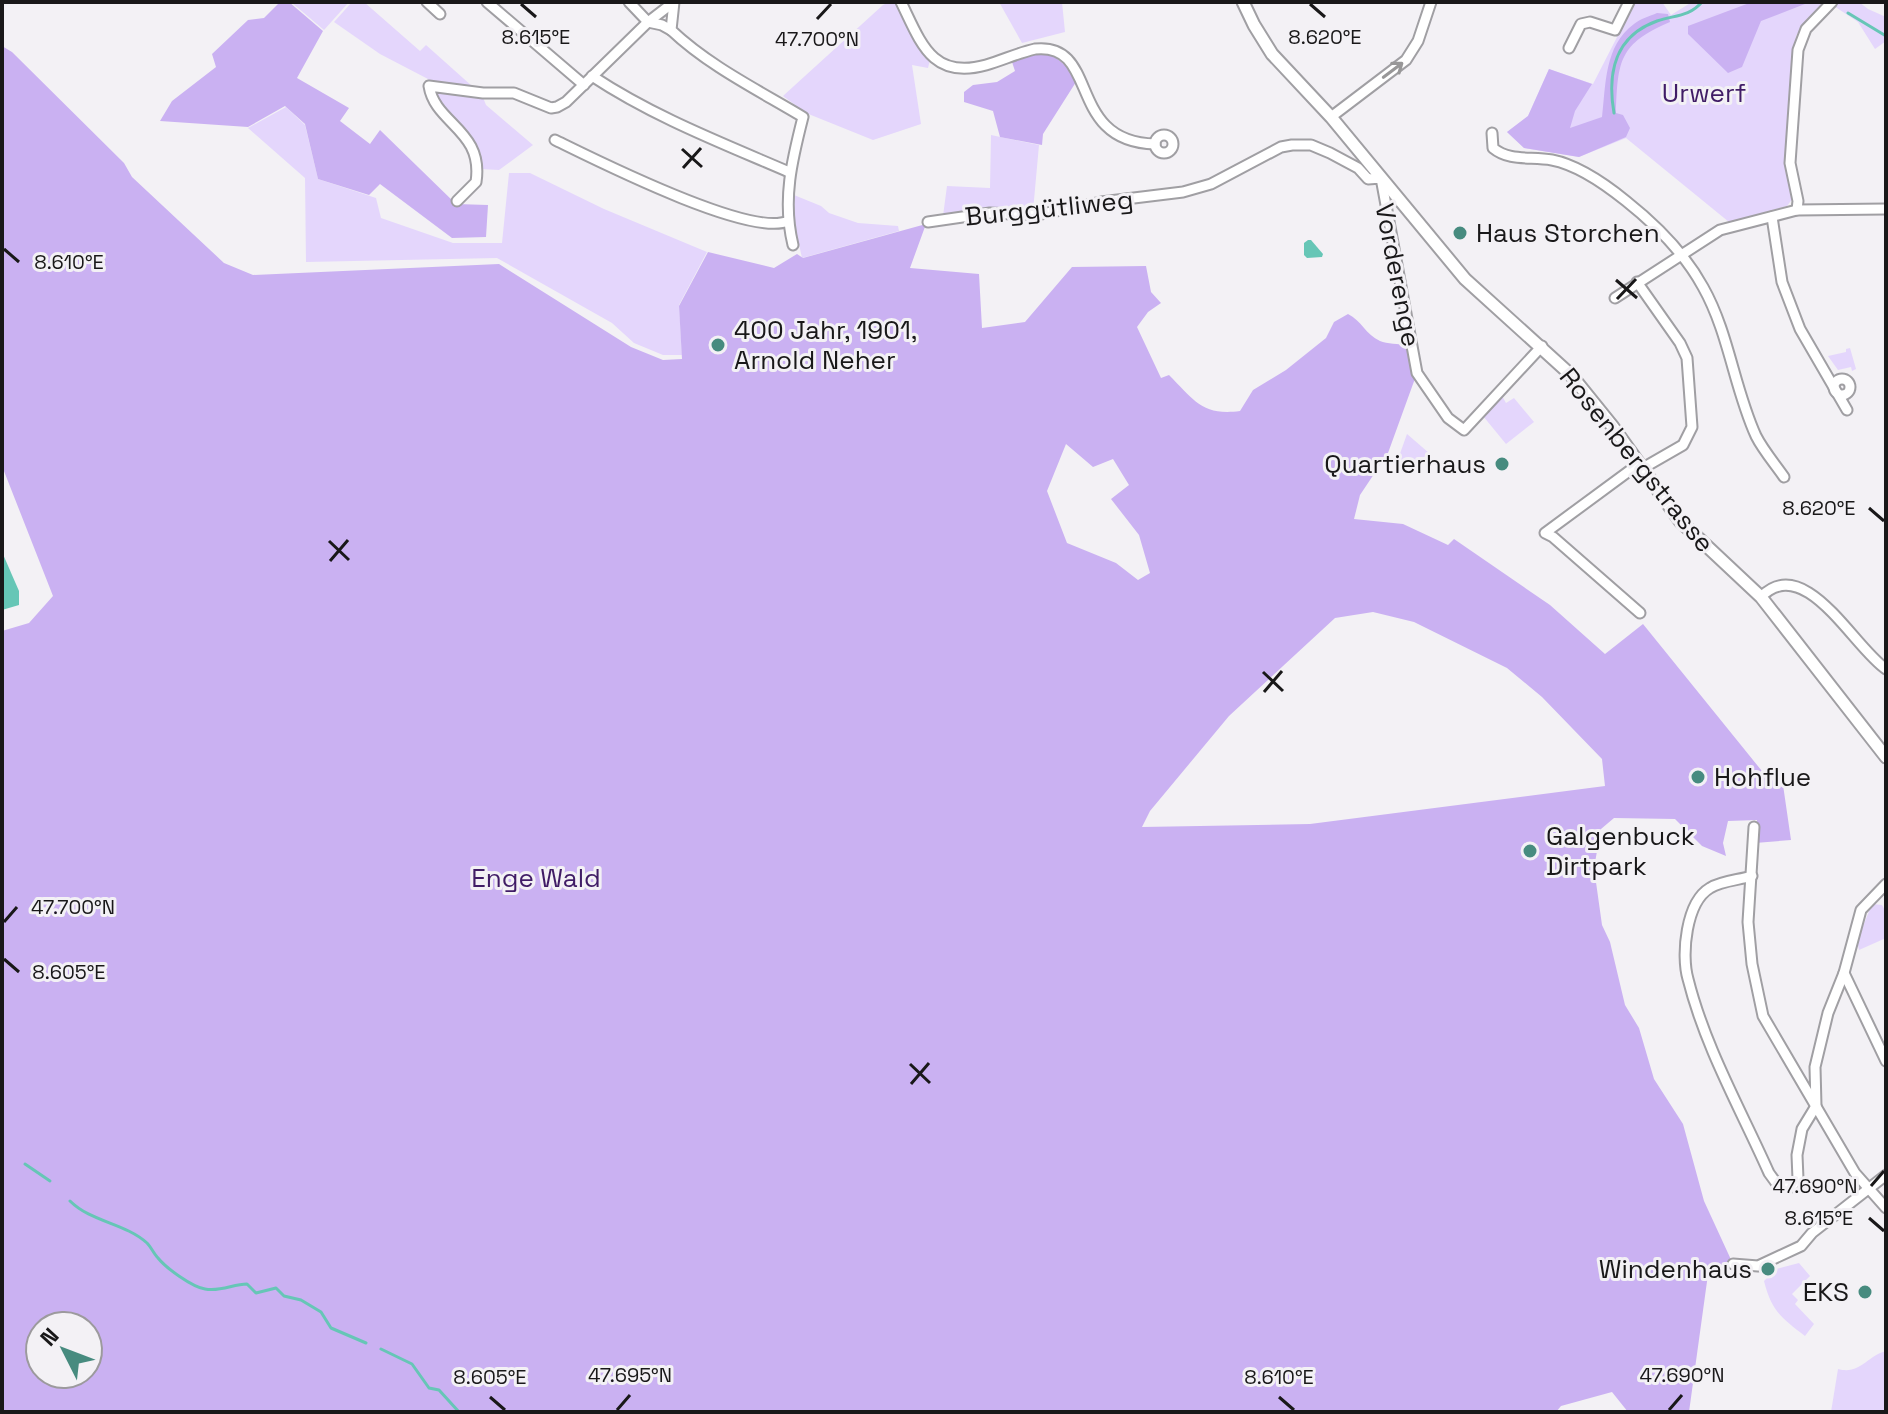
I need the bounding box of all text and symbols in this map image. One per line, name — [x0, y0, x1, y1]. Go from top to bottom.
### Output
text: 8.615°E — [502, 24, 570, 50]
text: 8.620°E — [1288, 24, 1362, 50]
text: 47.700°N — [775, 26, 859, 52]
one-way arrow — [1382, 62, 1403, 79]
park label: Urwerf — [1662, 76, 1746, 110]
street label: Burggütliweg — [963, 182, 1135, 234]
street label: Vorderenge — [1367, 200, 1429, 350]
place label: Haus Storchen — [1476, 216, 1660, 250]
marker: Haus Storchen — [1451, 224, 1469, 242]
text: 8.610°E — [34, 249, 104, 275]
place label: 400 Jahr, 1901, Arnold Neher — [734, 313, 917, 377]
marker: 400 Jahr, 1901, Arnold Neher — [709, 336, 727, 354]
street label: Rosenbergstrasse — [1552, 361, 1722, 559]
place label: Quartierhaus — [1324, 447, 1486, 481]
marker: Quartierhaus — [1493, 455, 1511, 473]
text: 8.620°E — [1782, 495, 1856, 521]
place label: Hohflue — [1714, 760, 1811, 794]
marker: Hohflue — [1689, 768, 1707, 786]
place label: Galgenbuck Dirtpark — [1546, 819, 1695, 883]
marker: Galgenbuck Dirtpark — [1521, 842, 1539, 860]
park label: Enge Wald — [471, 861, 601, 895]
text: 47.700°N — [31, 894, 115, 920]
text: 8.605°E — [32, 959, 106, 985]
text: 47.690°N — [1773, 1173, 1857, 1199]
text: 8.615°E — [1785, 1205, 1853, 1231]
place label: Windenhaus — [1599, 1252, 1752, 1286]
marker: Windenhaus — [1759, 1260, 1777, 1278]
place label: EKS — [1803, 1275, 1849, 1309]
marker: EKS — [1856, 1283, 1874, 1301]
north arrow — [24, 1310, 104, 1390]
text: N — [34, 1322, 64, 1351]
text: 47.695°N — [588, 1362, 672, 1388]
text: 47.690°N — [1640, 1362, 1724, 1388]
text: 8.605°E — [453, 1364, 527, 1390]
text: 8.610°E — [1244, 1364, 1314, 1390]

